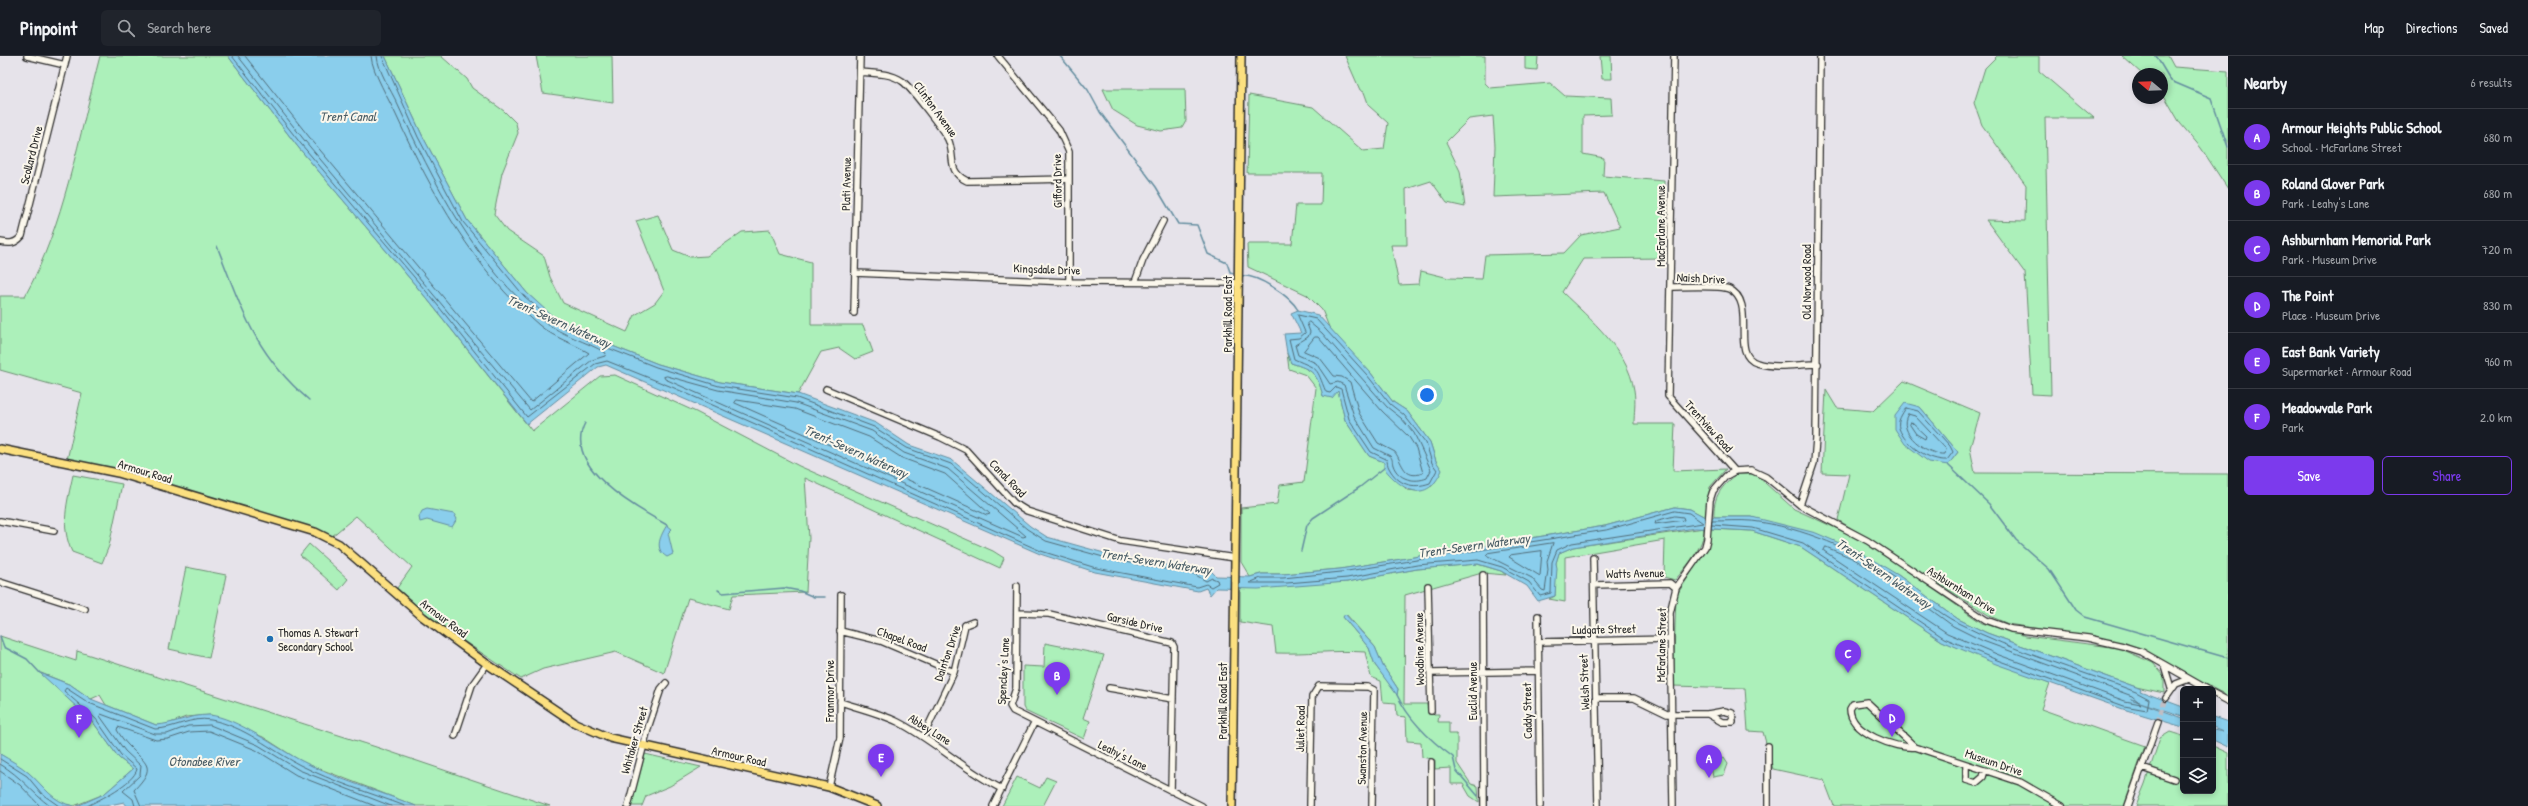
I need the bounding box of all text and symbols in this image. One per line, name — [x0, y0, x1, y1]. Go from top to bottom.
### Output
search box — [101, 10, 381, 46]
text: Pinpoint — [20, 15, 77, 41]
icon: search — [115, 17, 137, 39]
text: Search here — [147, 17, 211, 38]
text: Map — [2364, 18, 2384, 37]
text: Directions — [2406, 18, 2457, 37]
text: Saved — [2479, 18, 2508, 37]
north arrow — [2132, 68, 2168, 104]
text: Nearby — [2244, 71, 2287, 94]
text: 6 results — [2471, 73, 2512, 91]
street label: Clinton Avenue — [910, 78, 962, 141]
water label: Trent Canal — [320, 107, 377, 125]
text: Armour Heights Public School — [2282, 117, 2441, 138]
street label: Scollard Drive — [16, 124, 47, 186]
text: A — [2254, 128, 2260, 146]
text: 680 m — [2484, 128, 2512, 146]
text: School · McFarlane Street — [2282, 138, 2402, 156]
street label: Gifford Drive — [1048, 154, 1066, 208]
street label: Plati Avenue — [837, 157, 855, 211]
text: Roland Glover Park — [2282, 173, 2384, 194]
text: B — [2254, 184, 2260, 202]
text: 680 m — [2484, 184, 2512, 202]
street label: MacFarlane Avenue — [1652, 185, 1669, 267]
text: Park · Leahy's Lane — [2282, 194, 2370, 212]
text: Ashburnham Memorial Park — [2282, 229, 2431, 250]
text: C — [2253, 240, 2261, 258]
text: 720 m — [2482, 240, 2512, 258]
street label: Old Norwood Road — [1798, 244, 1815, 320]
text: Park · Museum Drive — [2282, 250, 2377, 268]
street label: Kingsdale Drive — [1013, 259, 1081, 279]
street label: Naish Drive — [1676, 268, 1726, 288]
street label: Parkhill Road East — [1219, 275, 1236, 352]
text: The Point — [2282, 285, 2333, 306]
water label: Trent–Severn Waterway — [504, 290, 615, 353]
text: D — [2254, 296, 2260, 314]
text: 830 m — [2483, 296, 2512, 314]
text: Place · Museum Drive — [2282, 306, 2380, 324]
text: East Bank Variety — [2282, 341, 2380, 362]
text: E — [2254, 352, 2260, 370]
text: 960 m — [2484, 352, 2512, 370]
text: Supermarket · Armour Road — [2282, 362, 2411, 380]
your location — [1417, 385, 1437, 405]
street label: Trentview Road — [1681, 396, 1737, 456]
text: Meadowvale Park — [2282, 397, 2372, 418]
text: F — [2255, 408, 2259, 426]
text: 2.0 km — [2480, 408, 2512, 426]
text: Park — [2282, 418, 2304, 436]
water label: Trent–Severn Waterway — [801, 420, 912, 483]
street label: Armour Road — [116, 455, 174, 487]
street label: Canal Road — [986, 455, 1031, 501]
button: Save — [2244, 456, 2374, 495]
button: Share — [2382, 456, 2512, 495]
water label: Trent–Severn Waterway — [1417, 528, 1532, 562]
water label: Trent–Severn Waterway — [1833, 534, 1936, 613]
water label: Trent–Severn Waterway — [1099, 543, 1214, 579]
street label: Ashburnham Drive — [1924, 562, 2000, 618]
street label: Watts Avenue — [1606, 564, 1664, 582]
street label: Armour Road — [417, 595, 471, 642]
street label: Garside Drive — [1105, 607, 1165, 637]
street label: McFarlane Street — [1652, 607, 1670, 682]
street label: Woodbine Avenue — [1410, 612, 1428, 686]
street label: Ludgate Street — [1572, 620, 1637, 638]
street label: Chapel Road — [875, 622, 930, 656]
street label: Dainton Drive — [929, 622, 965, 683]
place label: Thomas A. Stewart Secondary School — [278, 624, 359, 655]
marker: Thomas A. Stewart Secondary School — [265, 634, 275, 644]
street label: Spencley's Lane — [993, 637, 1013, 705]
pin: C — [1835, 640, 1861, 673]
street label: Welsh Street — [1575, 653, 1593, 710]
street label: Franmor Drive — [821, 660, 838, 723]
pin: B — [1044, 662, 1070, 695]
street label: Parkhill Road East — [1214, 662, 1231, 739]
street label: Euclid Avenue — [1464, 662, 1481, 720]
street label: Caddy Street — [1518, 682, 1536, 739]
map controls — [2180, 686, 2216, 794]
button: + — [2180, 686, 2216, 722]
street label: Whitaker Street — [616, 704, 652, 776]
pin: D — [1879, 704, 1905, 737]
pin: F — [66, 705, 92, 738]
street label: Juliet Road — [1291, 705, 1309, 752]
street label: Abbey Lane — [905, 709, 955, 749]
street label: Swanston Avenue — [1353, 711, 1371, 785]
button: − — [2180, 722, 2216, 758]
street label: Leahy's Lane — [1096, 736, 1151, 774]
street label: Armour Road — [710, 741, 768, 771]
pin: E — [868, 744, 894, 777]
street label: Museum Drive — [1963, 744, 2025, 780]
pin: A — [1696, 745, 1722, 778]
water label: Otonabee River — [169, 752, 241, 770]
button: layers — [2180, 758, 2216, 794]

